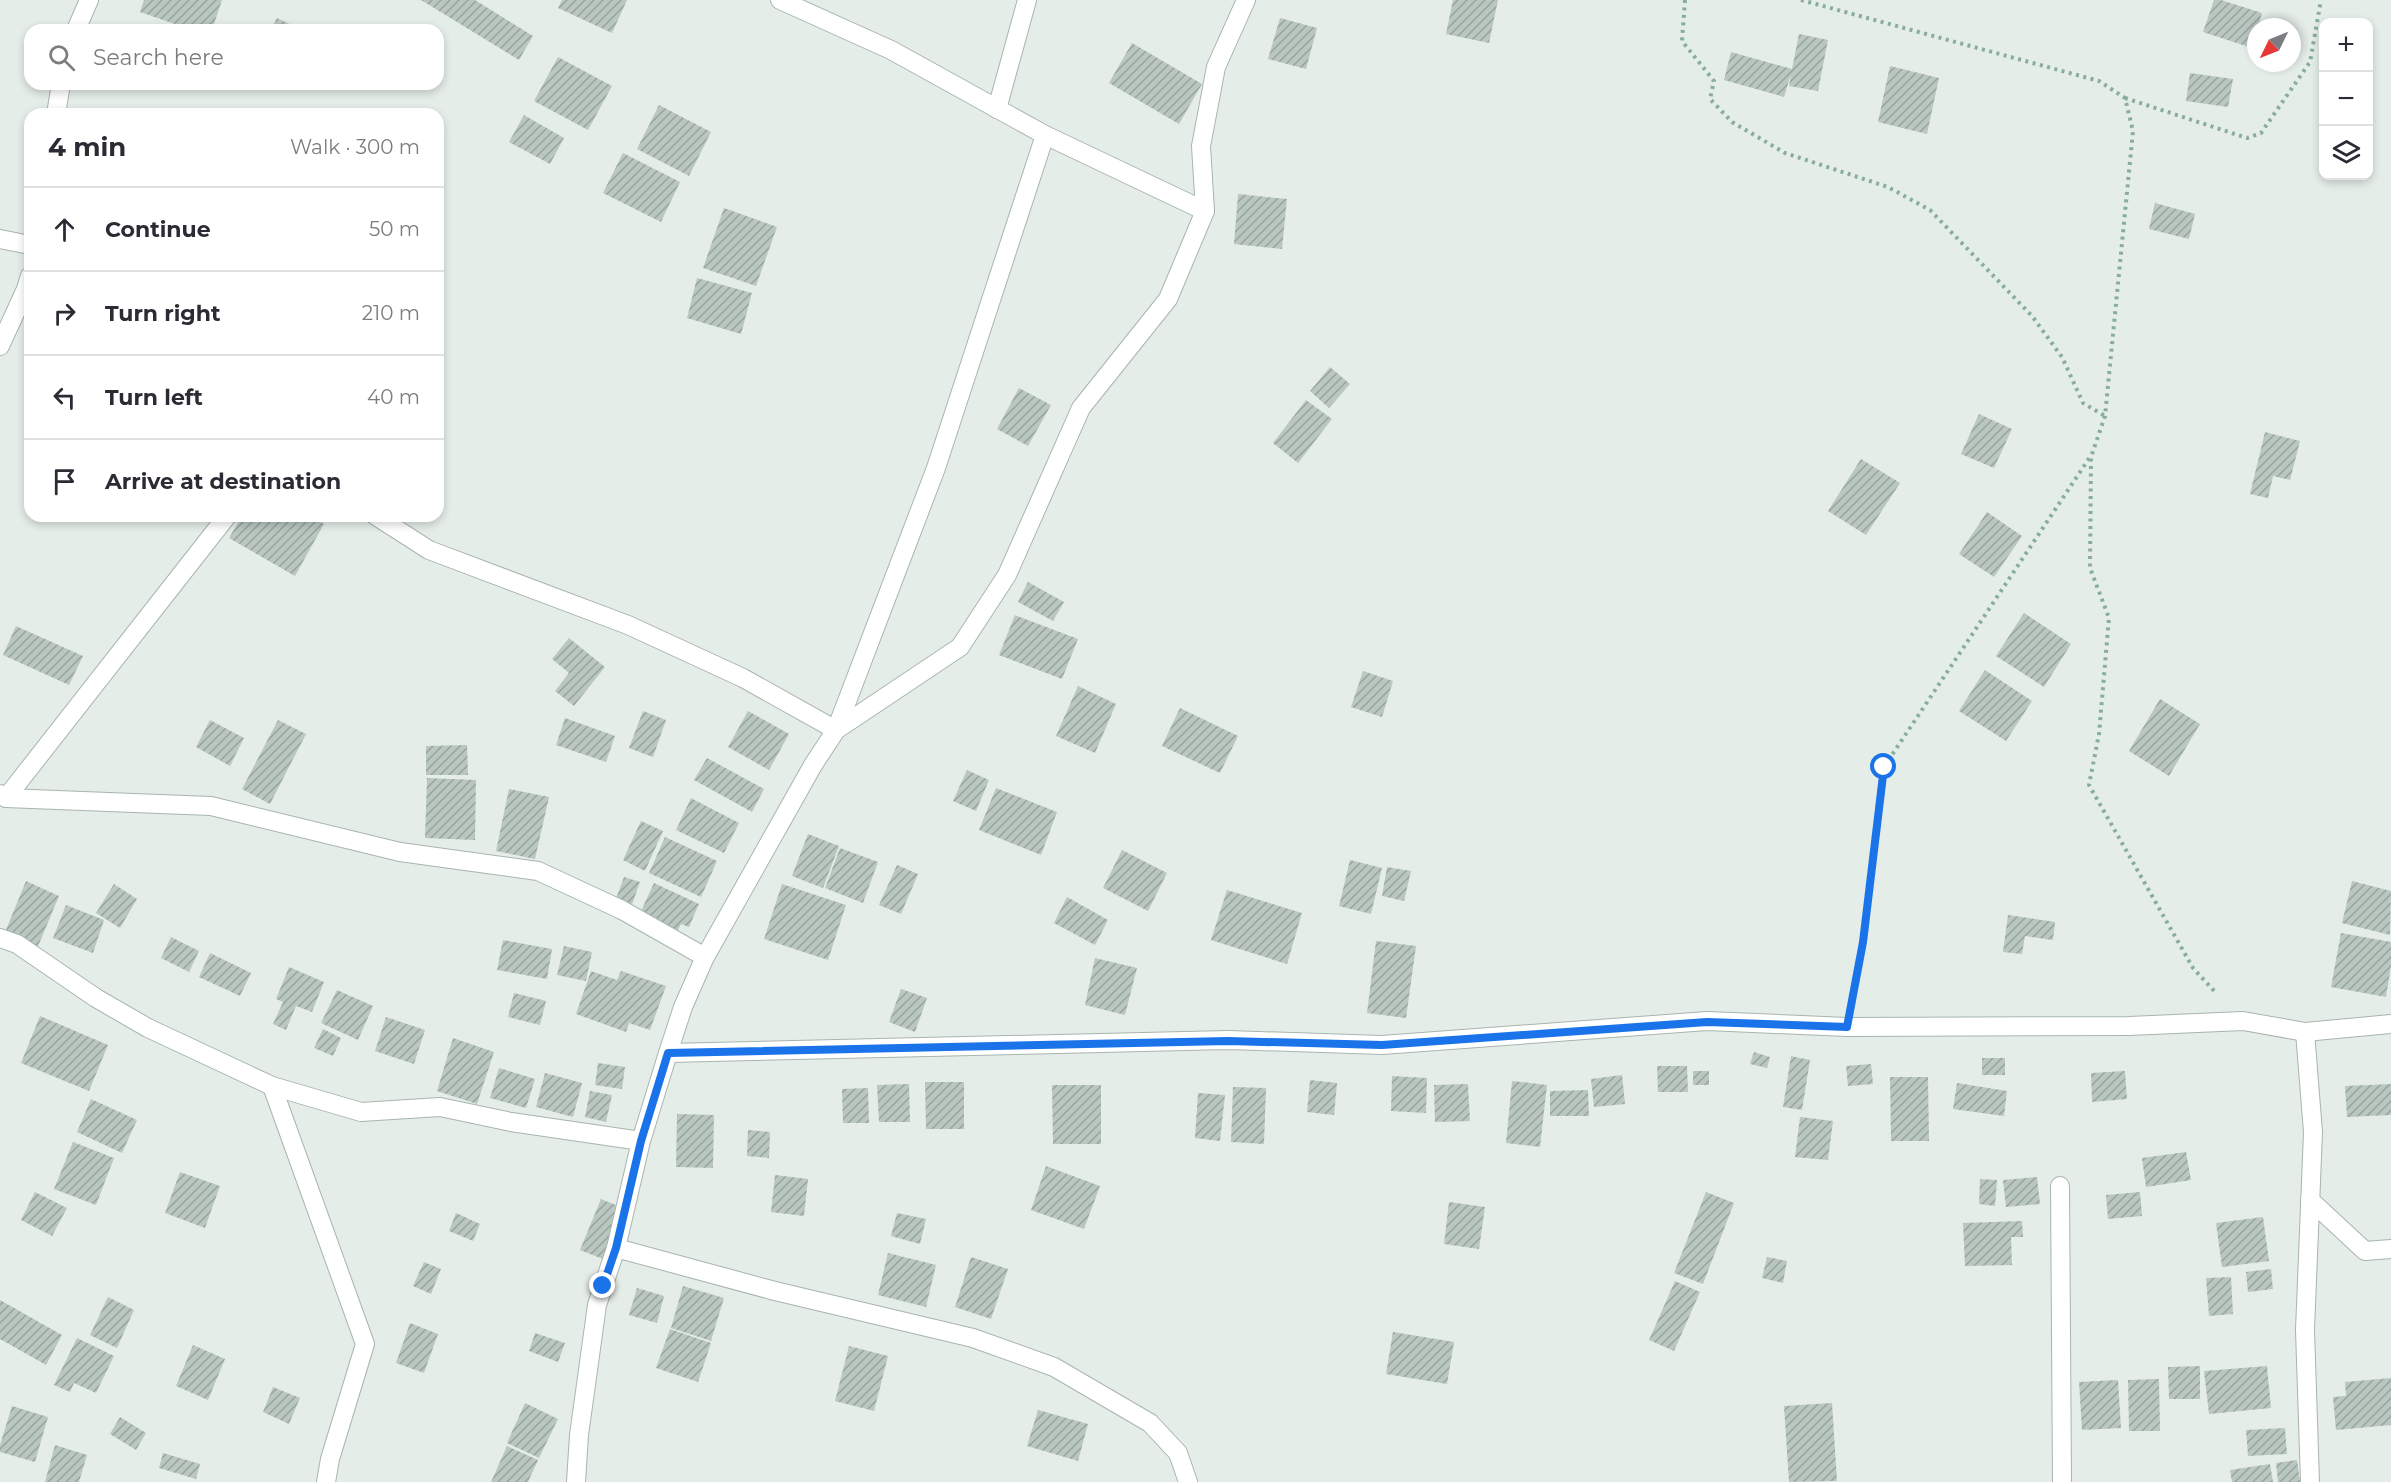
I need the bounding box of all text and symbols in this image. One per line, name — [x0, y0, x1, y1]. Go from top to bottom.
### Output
north arrow — [2247, 18, 2301, 72]
map controls — [2319, 18, 2373, 180]
button: + — [2319, 18, 2373, 72]
search box — [24, 24, 444, 90]
icon: search — [45, 41, 78, 74]
text: Search here — [93, 44, 224, 71]
button: − — [2319, 72, 2373, 126]
button: layers — [2319, 126, 2373, 180]
text: 4 min — [48, 131, 126, 163]
text: Walk · 300 m — [290, 135, 420, 159]
icon: ahead — [48, 213, 81, 246]
text: Continue — [105, 216, 211, 243]
text: 50 m — [369, 217, 420, 241]
icon: right — [48, 297, 81, 330]
text: Turn right — [105, 300, 220, 327]
text: 210 m — [362, 301, 420, 325]
icon: left — [48, 381, 81, 414]
text: Turn left — [105, 384, 203, 411]
text: 40 m — [367, 385, 420, 409]
icon: arrive — [48, 465, 81, 498]
text: Arrive at destination — [105, 468, 341, 495]
route start — [1870, 753, 1896, 779]
route end — [589, 1272, 615, 1298]

